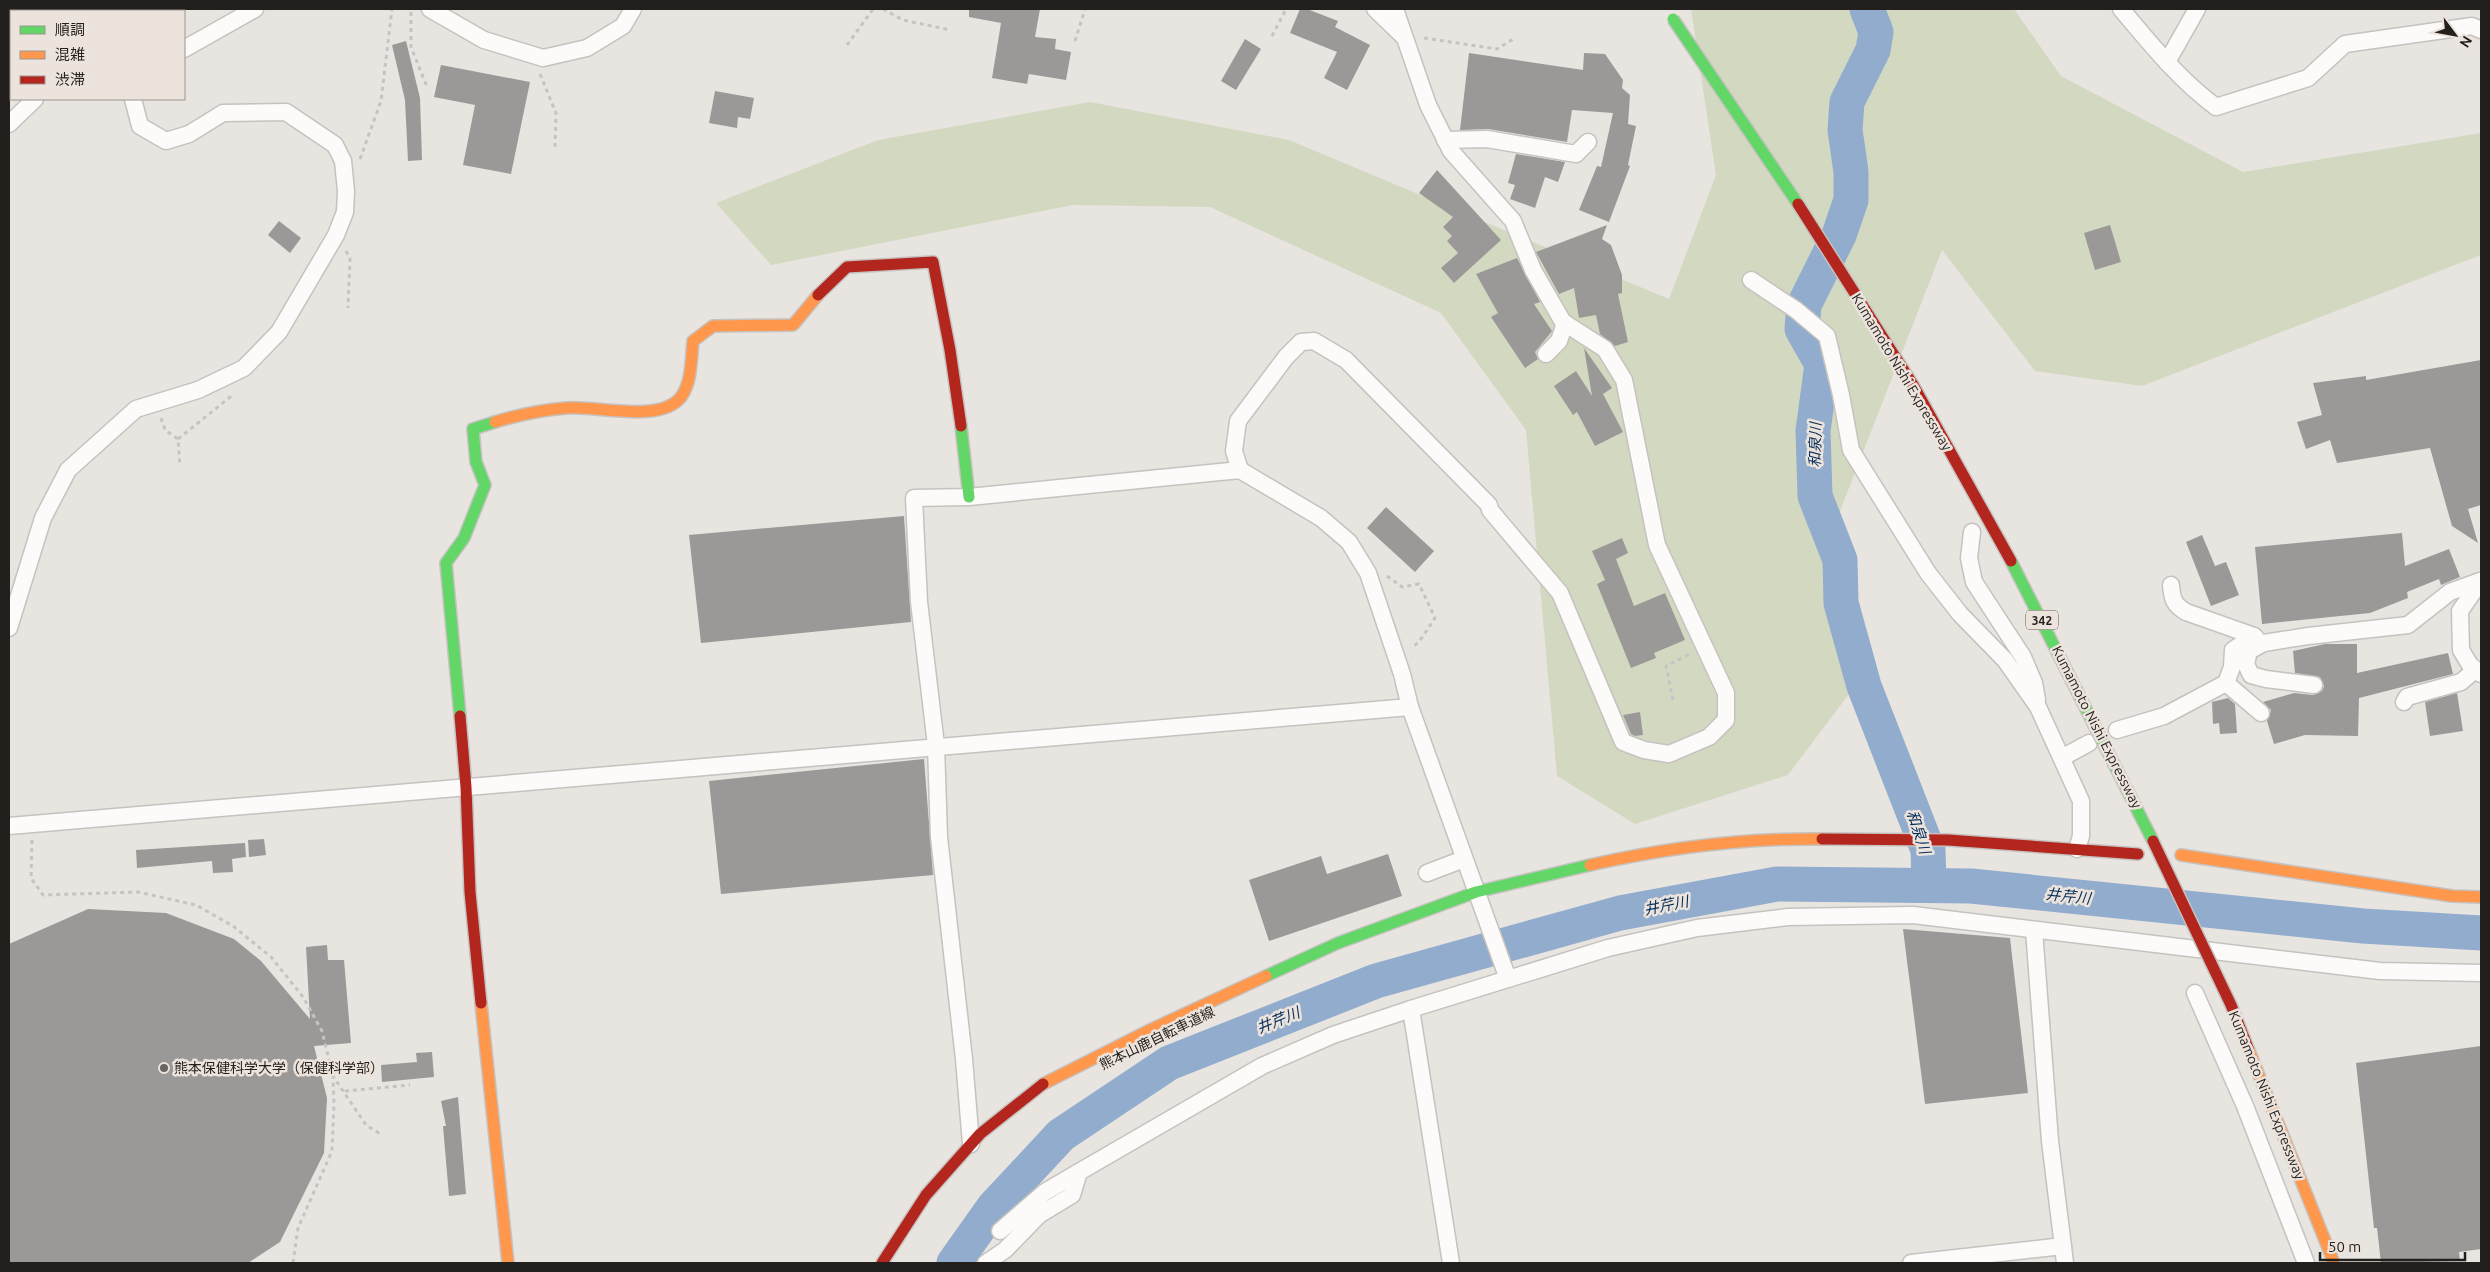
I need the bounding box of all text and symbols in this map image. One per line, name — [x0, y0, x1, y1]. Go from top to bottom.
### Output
legend — [10, 10, 185, 100]
north arrow — [2430, 10, 2480, 60]
text: 順調 — [55, 21, 85, 38]
text: N — [2456, 33, 2476, 51]
text: 混雑 — [55, 46, 85, 63]
text: 渋滞 — [55, 71, 85, 88]
street label: Kumamoto Nishi Expressway — [1849, 291, 1955, 454]
water label: 和泉川 — [1806, 420, 1824, 468]
road number: 342 — [2026, 610, 2058, 630]
street label: Kumamoto Nishi Expressway — [2049, 643, 2145, 811]
water label: 和泉川 — [1904, 808, 1935, 858]
water label: 井芹川 — [2045, 885, 2093, 907]
water label: 井芹川 — [1642, 892, 1692, 918]
street label: 熊本山鹿自転車道線 — [1097, 1003, 1217, 1073]
water label: 井芹川 — [1254, 1003, 1304, 1036]
street label: Kumamoto Nishi Expressway — [2226, 1008, 2308, 1182]
place label: 熊本保健科学大学（保健科学部） — [174, 1060, 384, 1076]
marker: 熊本保健科学大学（保健科学部） — [158, 1062, 170, 1074]
scale bar — [2320, 1230, 2465, 1262]
text: 50 m — [2328, 1238, 2361, 1255]

